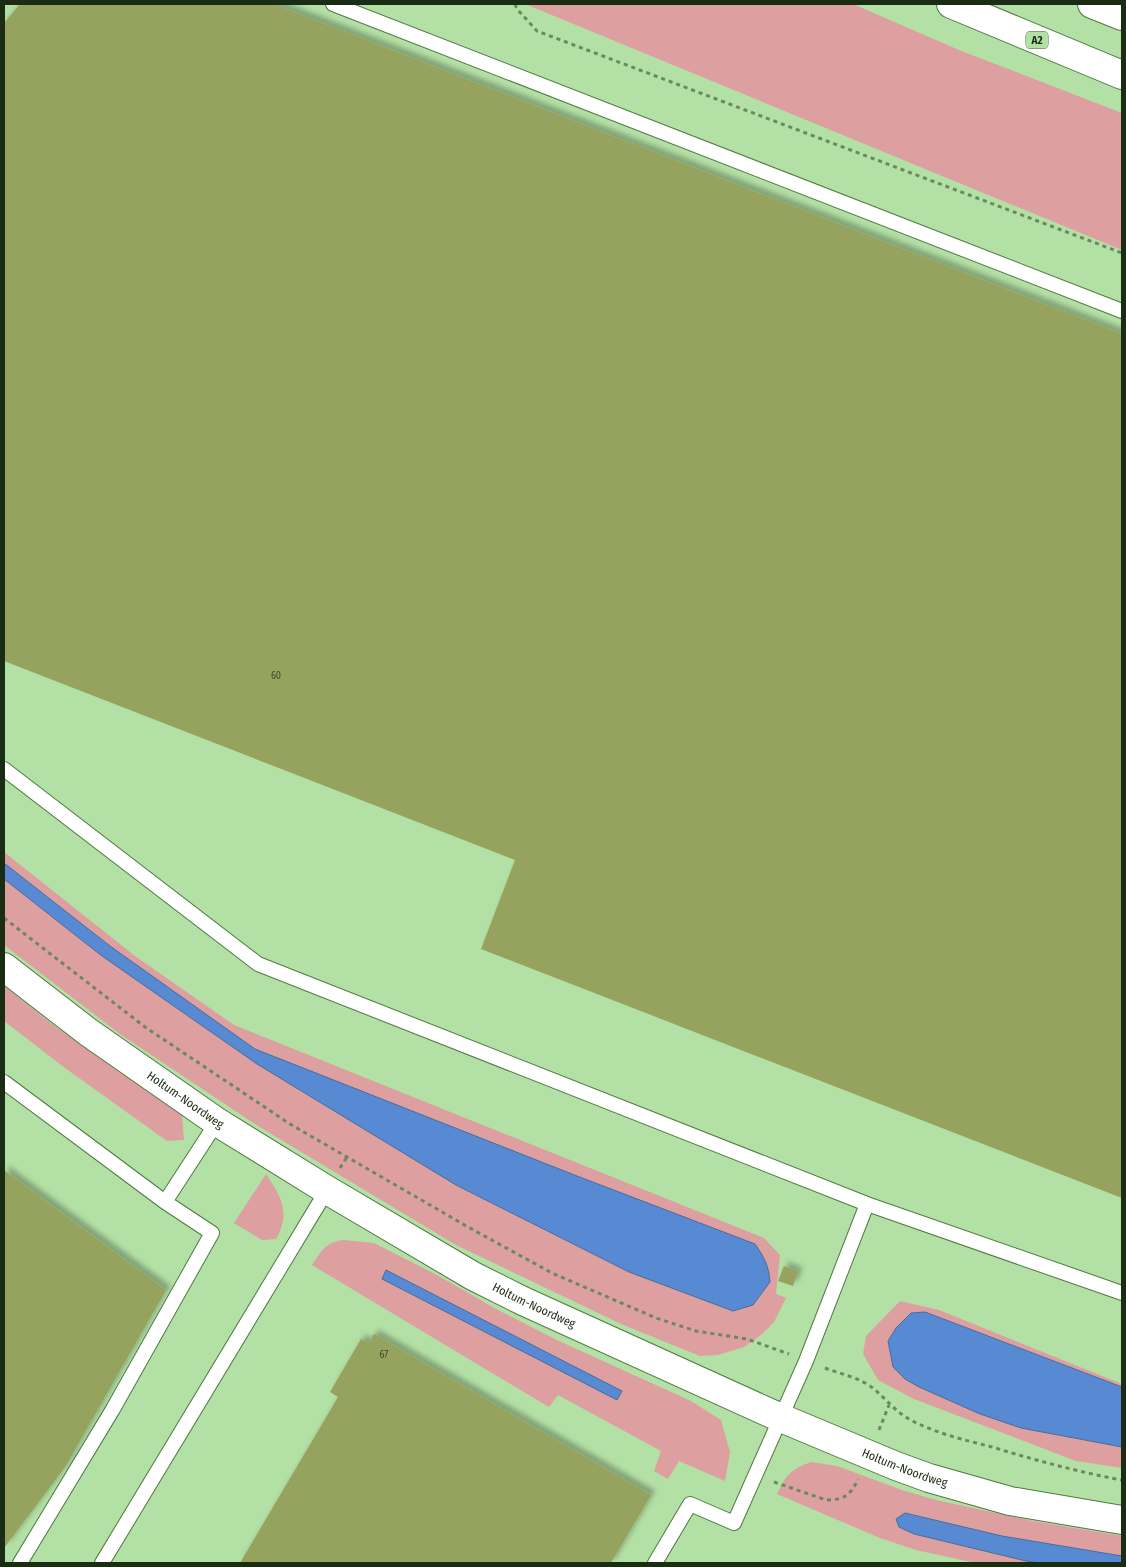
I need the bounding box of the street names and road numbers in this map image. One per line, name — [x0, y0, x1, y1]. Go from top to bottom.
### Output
road number: A2 — [1026, 32, 1048, 48]
street label: Holtum-Noordweg — [144, 1068, 227, 1132]
street label: Holtum-Noordweg — [490, 1280, 578, 1331]
street label: Holtum-Noordweg — [860, 1446, 950, 1490]

